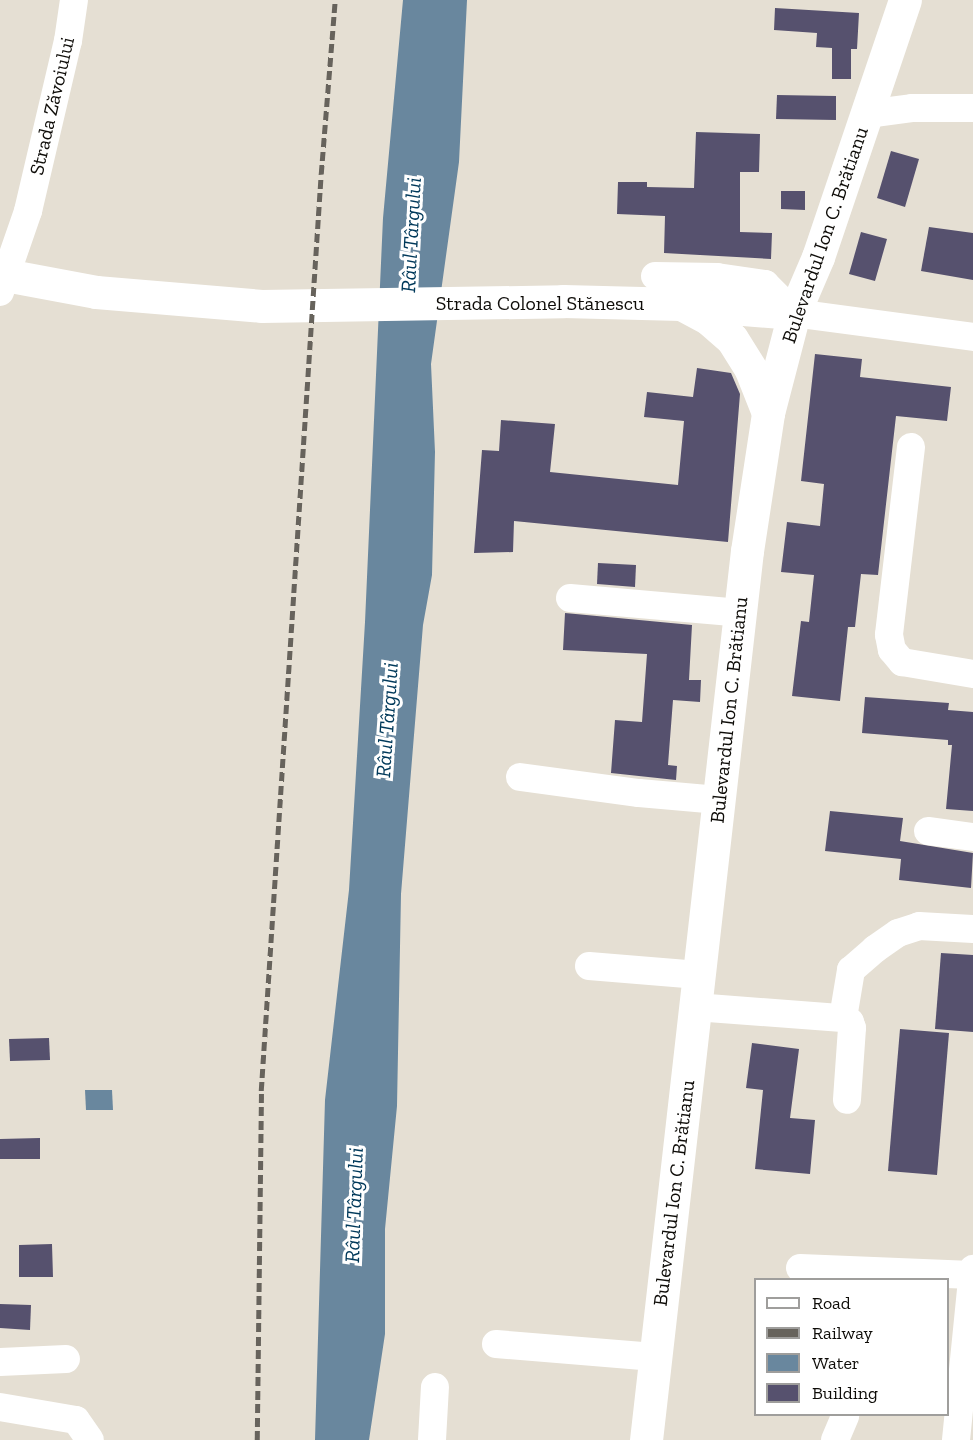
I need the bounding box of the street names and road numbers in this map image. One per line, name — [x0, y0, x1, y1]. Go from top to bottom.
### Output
street label: Strada Zăvoiului — [24, 35, 80, 177]
street label: Bulevardul Ion C. Brătianu — [777, 124, 873, 346]
street label: Strada Colonel Stănescu — [436, 291, 644, 315]
street label: Bulevardul Ion C. Brătianu — [705, 596, 753, 824]
street label: Bulevardul Ion C. Brătianu — [648, 1079, 700, 1307]

